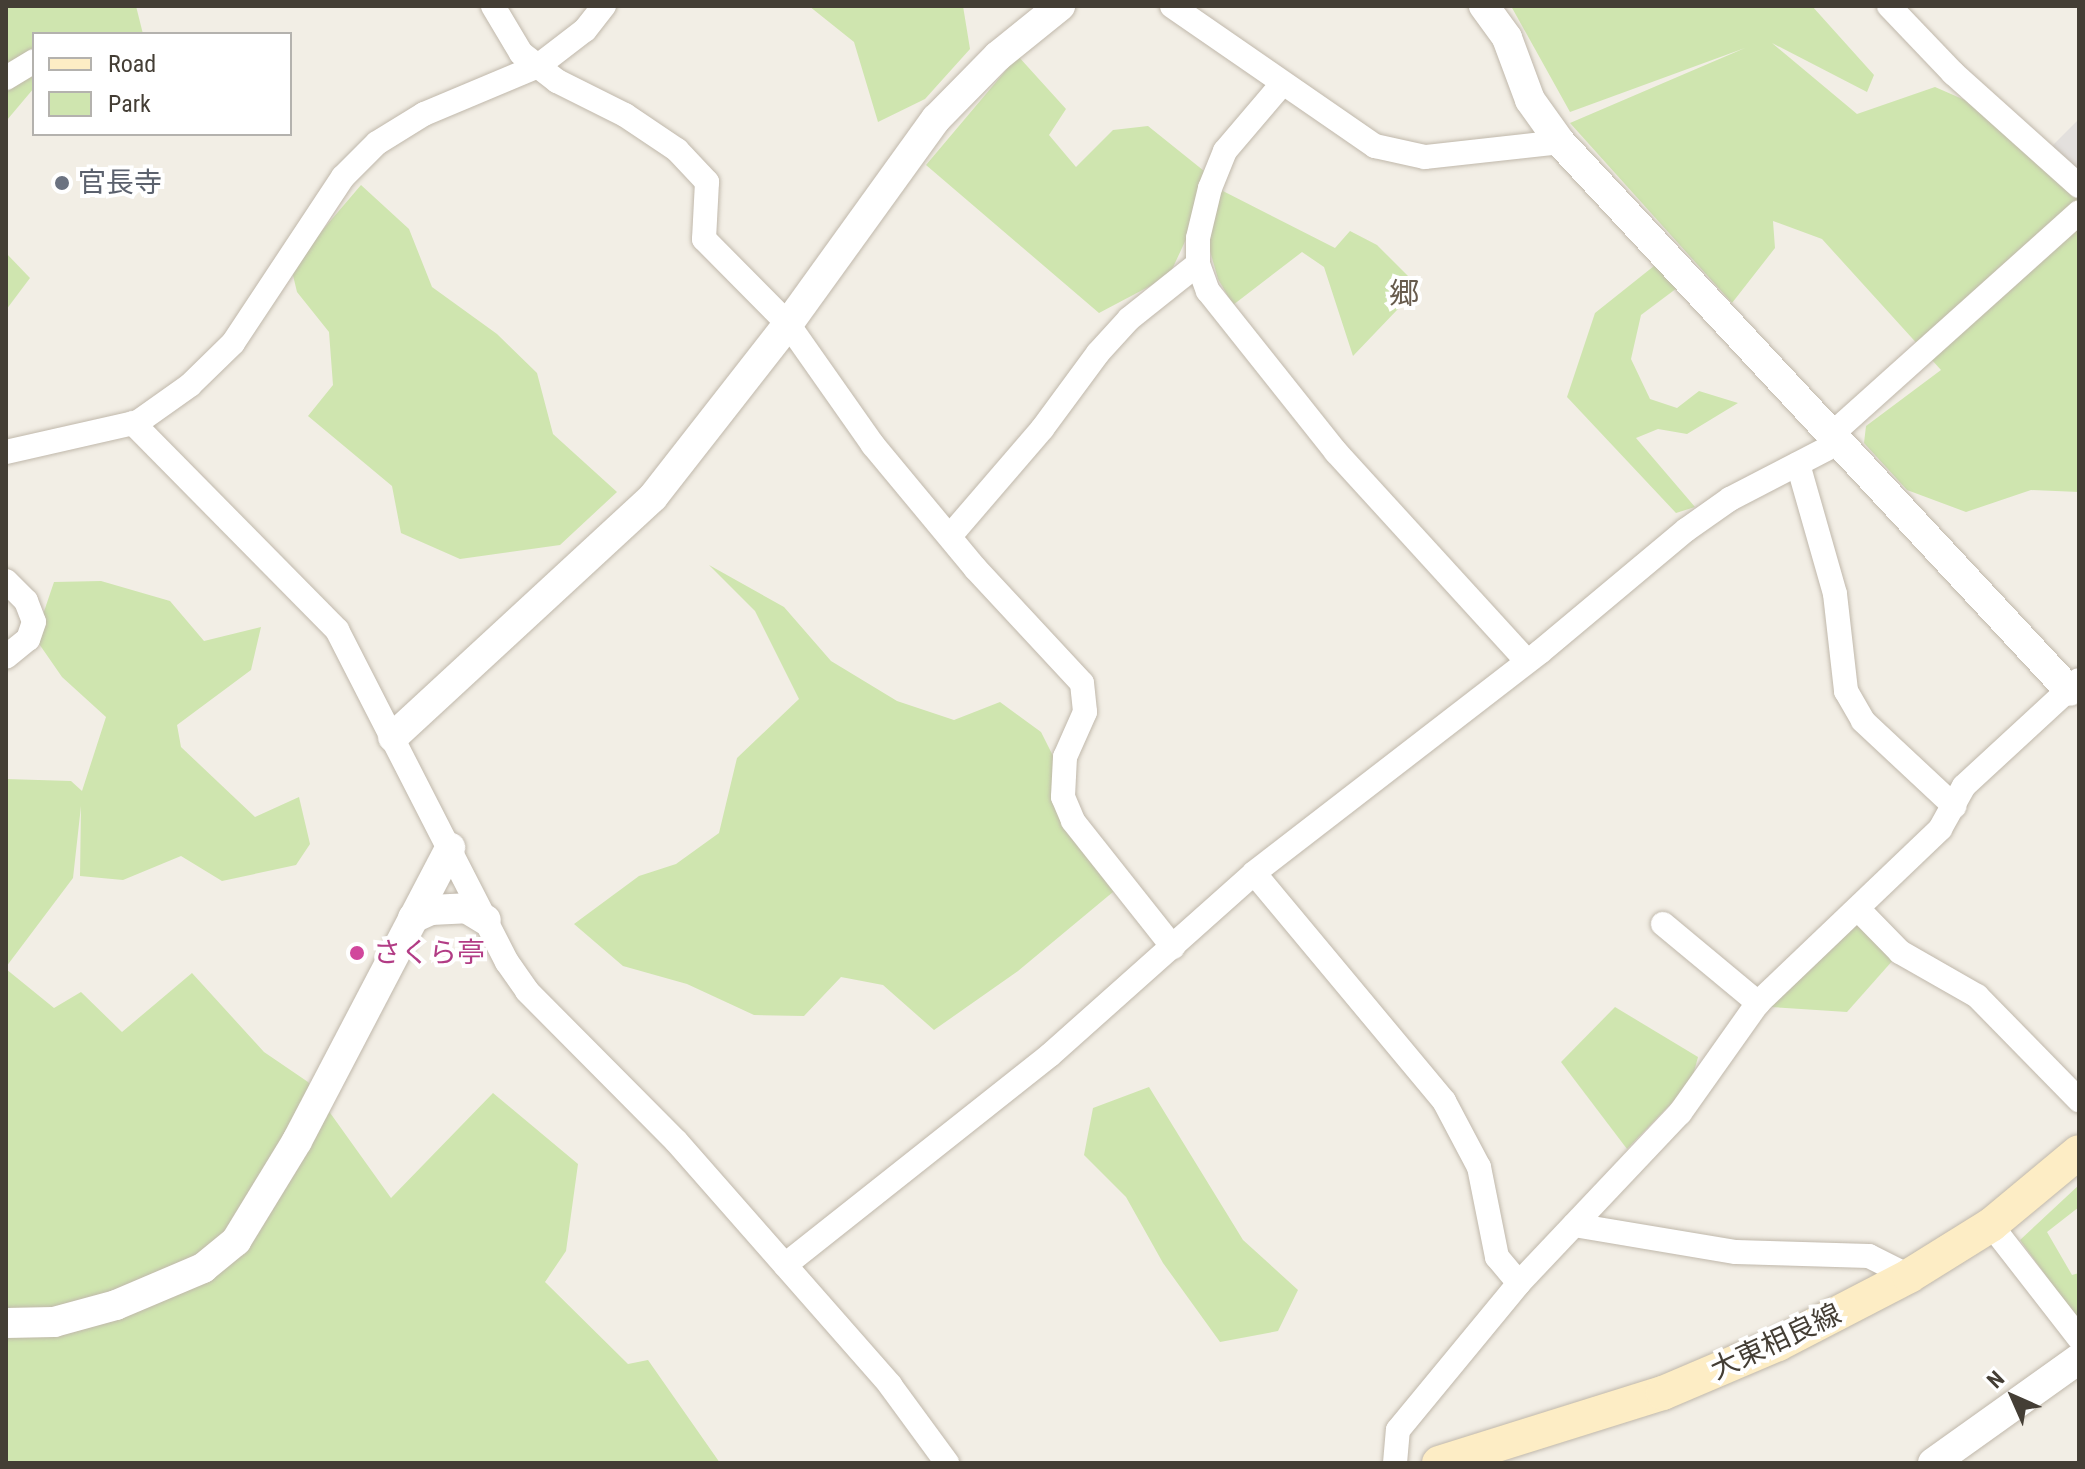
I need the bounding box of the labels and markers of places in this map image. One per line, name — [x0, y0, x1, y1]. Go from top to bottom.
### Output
place label: 官長寺 — [78, 166, 162, 200]
marker: 官長寺 — [53, 174, 71, 192]
place label: さくら亭 — [373, 936, 485, 970]
marker: さくら亭 — [348, 944, 366, 962]

